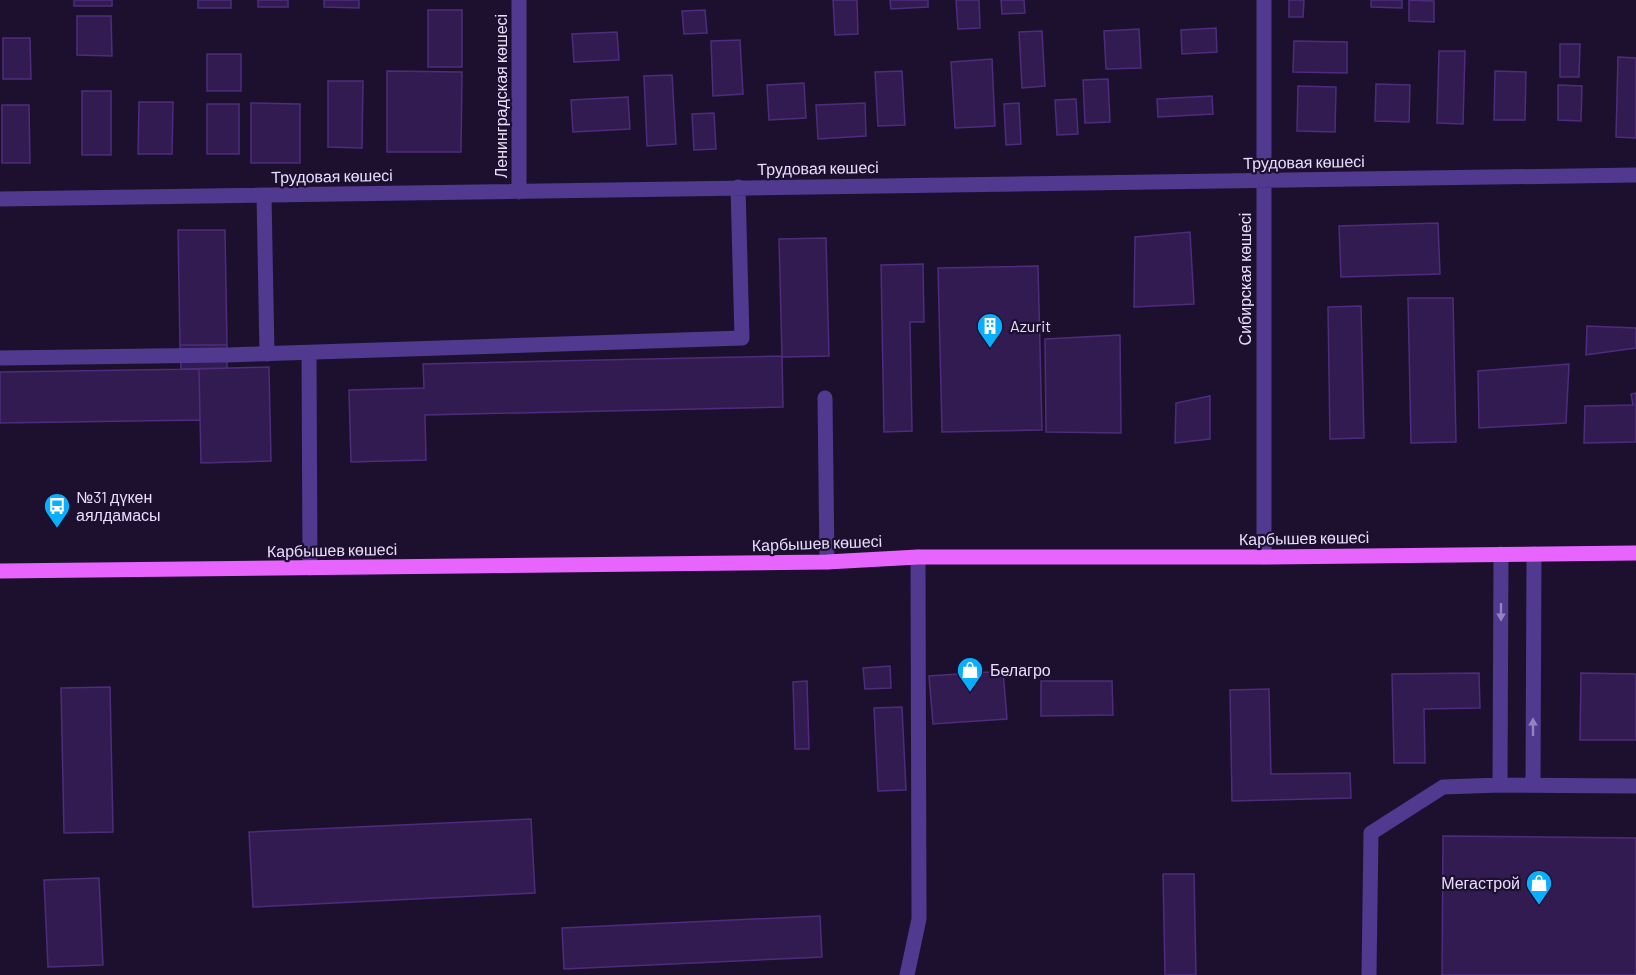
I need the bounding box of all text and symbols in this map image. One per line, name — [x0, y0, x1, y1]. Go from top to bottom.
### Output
street label: Ленинградская көшесі — [491, 14, 510, 178]
street label: Трудовая көшесі — [1243, 151, 1365, 172]
street label: Трудовая көшесі — [757, 157, 879, 178]
street label: Трудовая көшесі — [271, 165, 393, 186]
street label: Сибирская көшесі — [1235, 213, 1254, 345]
building icon: Azurit — [975, 311, 1005, 349]
place label: Azurit — [1010, 316, 1051, 335]
place label: №31 дүкен аялдамасы — [76, 487, 161, 524]
bus stop icon: №31 дүкен аялдамасы — [42, 491, 72, 529]
street label: Карбышев көшесі — [1239, 527, 1369, 548]
street label: Карбышев көшесі — [751, 531, 882, 554]
street label: Карбышев көшесі — [267, 539, 397, 560]
one-way arrow — [1496, 603, 1506, 622]
shop icon: Белагро — [955, 655, 985, 693]
place label: Белагро — [990, 660, 1051, 679]
one-way arrow — [1528, 717, 1538, 736]
shop icon: Мегастрой — [1524, 868, 1554, 906]
place label: Мегастрой — [1441, 873, 1520, 892]

